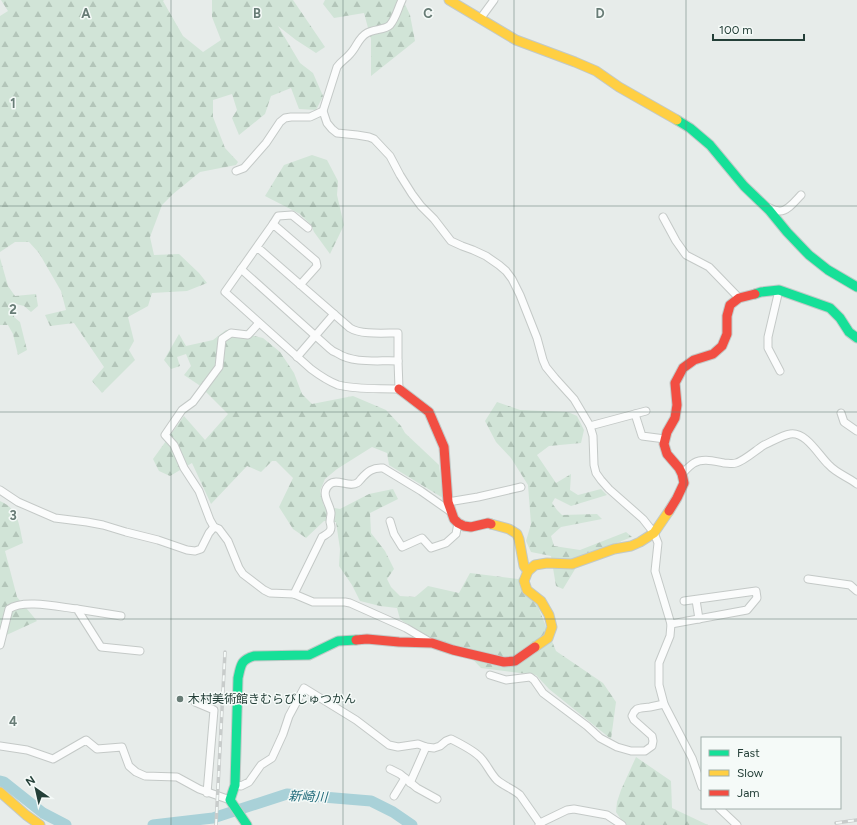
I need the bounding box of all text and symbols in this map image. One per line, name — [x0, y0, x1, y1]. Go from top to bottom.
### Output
text: A — [81, 6, 91, 21]
text: B — [253, 6, 261, 21]
text: C — [423, 6, 433, 21]
text: D — [595, 6, 605, 21]
scale bar — [713, 16, 804, 42]
text: 100 m — [719, 23, 753, 37]
text: 1 — [10, 96, 16, 111]
text: 2 — [9, 302, 17, 317]
text: 3 — [9, 508, 17, 523]
place label: 木村美術館きむらびじゅつかん — [188, 692, 356, 706]
marker: 木村美術館きむらびじゅつかん — [175, 694, 185, 704]
text: 4 — [9, 714, 17, 729]
legend — [701, 737, 841, 809]
text: Fast — [737, 746, 760, 760]
text: Slow — [737, 766, 764, 780]
north arrow — [16, 769, 56, 809]
text: N — [24, 773, 38, 789]
text: Jam — [737, 786, 760, 800]
water label: 新崎川 — [288, 788, 330, 805]

